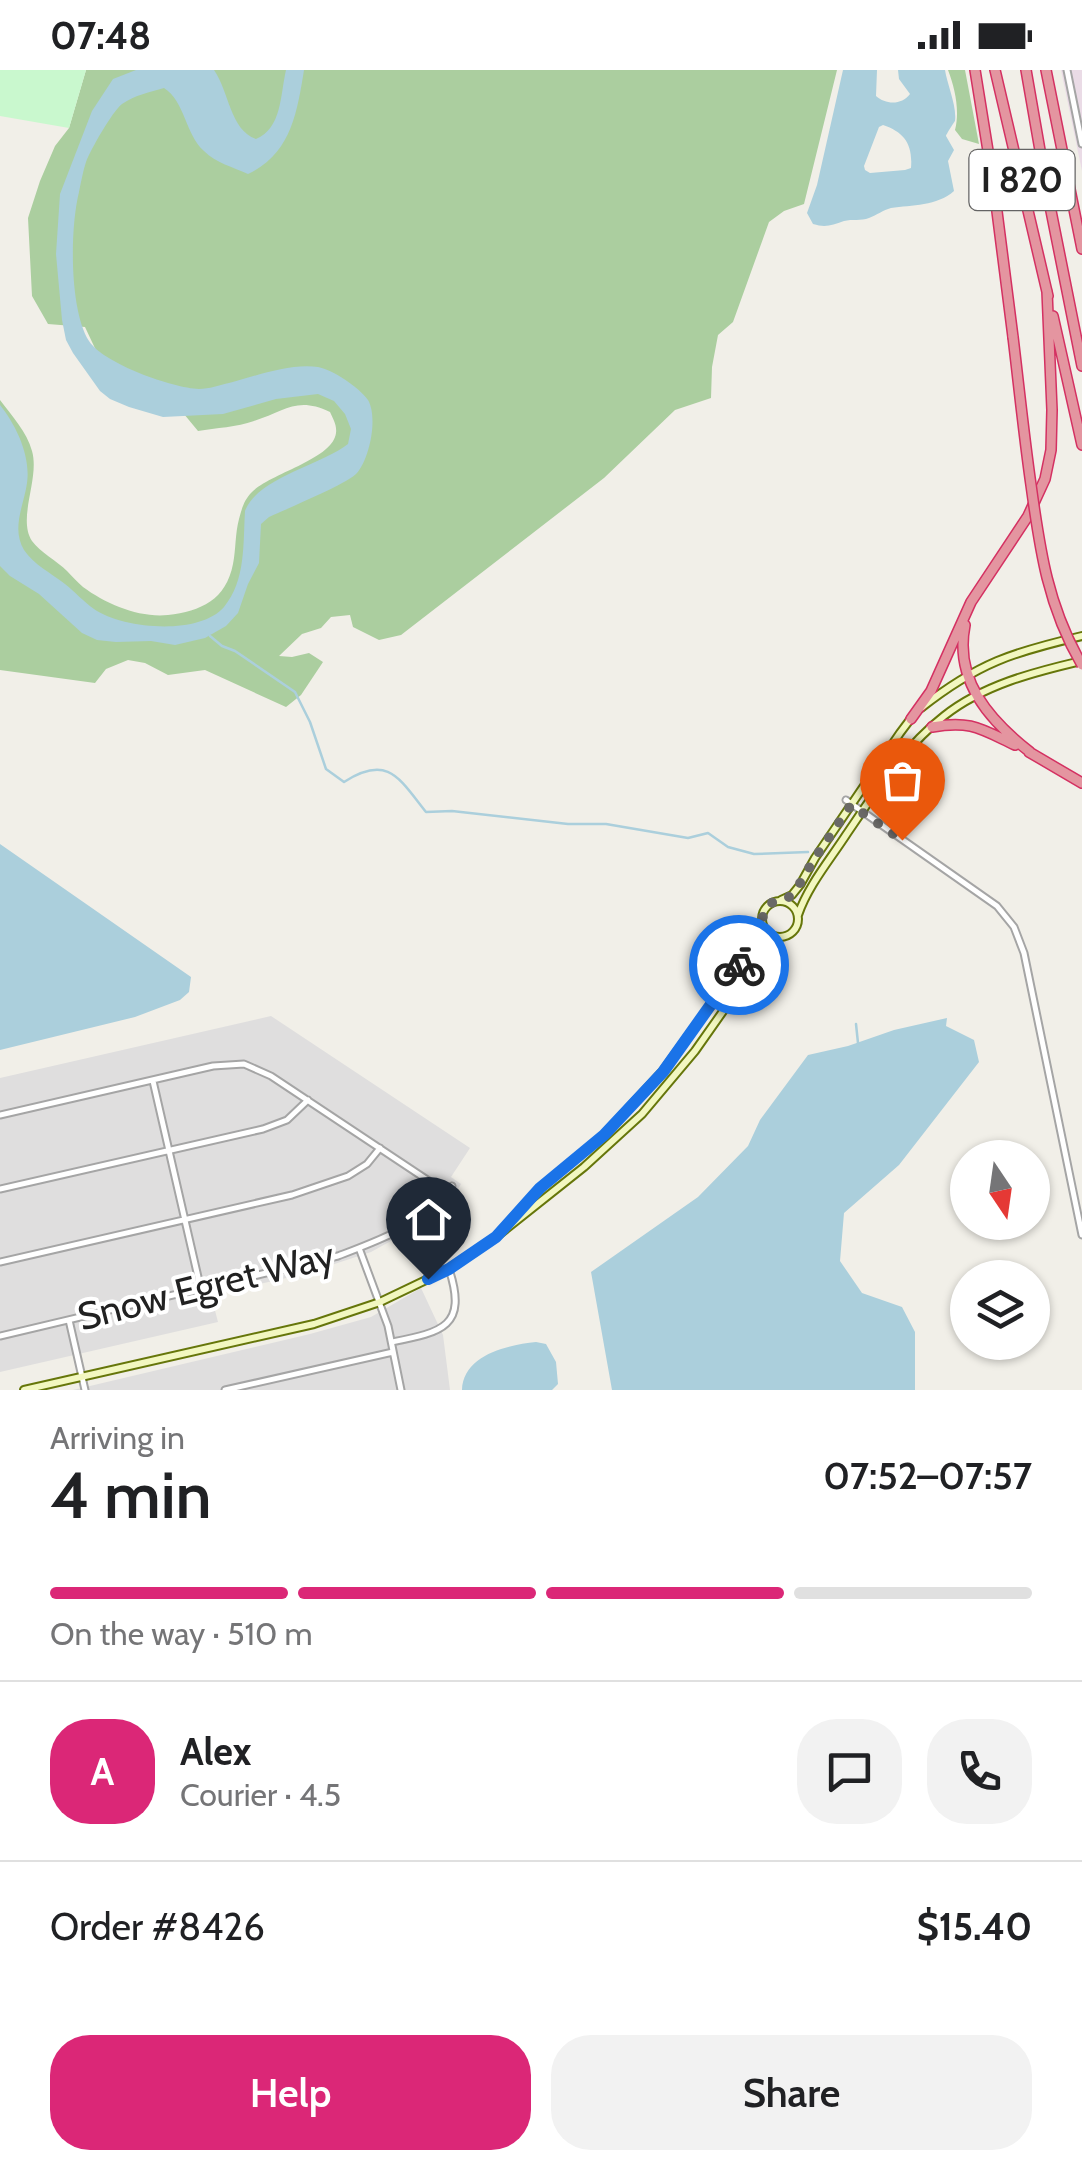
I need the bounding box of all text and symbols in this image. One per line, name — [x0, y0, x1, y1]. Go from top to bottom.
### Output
text: 07:48 — [50, 12, 151, 59]
road number: I 820 — [970, 150, 1074, 210]
pin — [860, 738, 945, 841]
icon: bag — [875, 753, 930, 808]
courier — [689, 915, 789, 1015]
icon: bike — [712, 938, 767, 993]
north arrow — [950, 1140, 1050, 1240]
map controls — [950, 1140, 1050, 1360]
pin — [386, 1177, 471, 1280]
icon: home — [401, 1192, 456, 1247]
street label: Snow Egret Way — [73, 1231, 339, 1340]
button: layers — [950, 1260, 1050, 1360]
text: Arriving in — [50, 1418, 185, 1457]
text: 07:52–07:57 — [823, 1452, 1032, 1499]
text: 4 min — [50, 1455, 212, 1534]
text: On the way · 510 m — [50, 1614, 313, 1653]
button: chat — [797, 1719, 902, 1824]
button: phone — [927, 1719, 1032, 1824]
text: Alex — [180, 1728, 251, 1775]
text: A — [91, 1748, 114, 1795]
text: Courier · 4.5 — [180, 1775, 341, 1814]
text: Order #8426 — [50, 1903, 265, 1950]
text: $15.40 — [917, 1903, 1032, 1950]
button: Help — [50, 2035, 531, 2150]
button: Share — [551, 2035, 1032, 2150]

